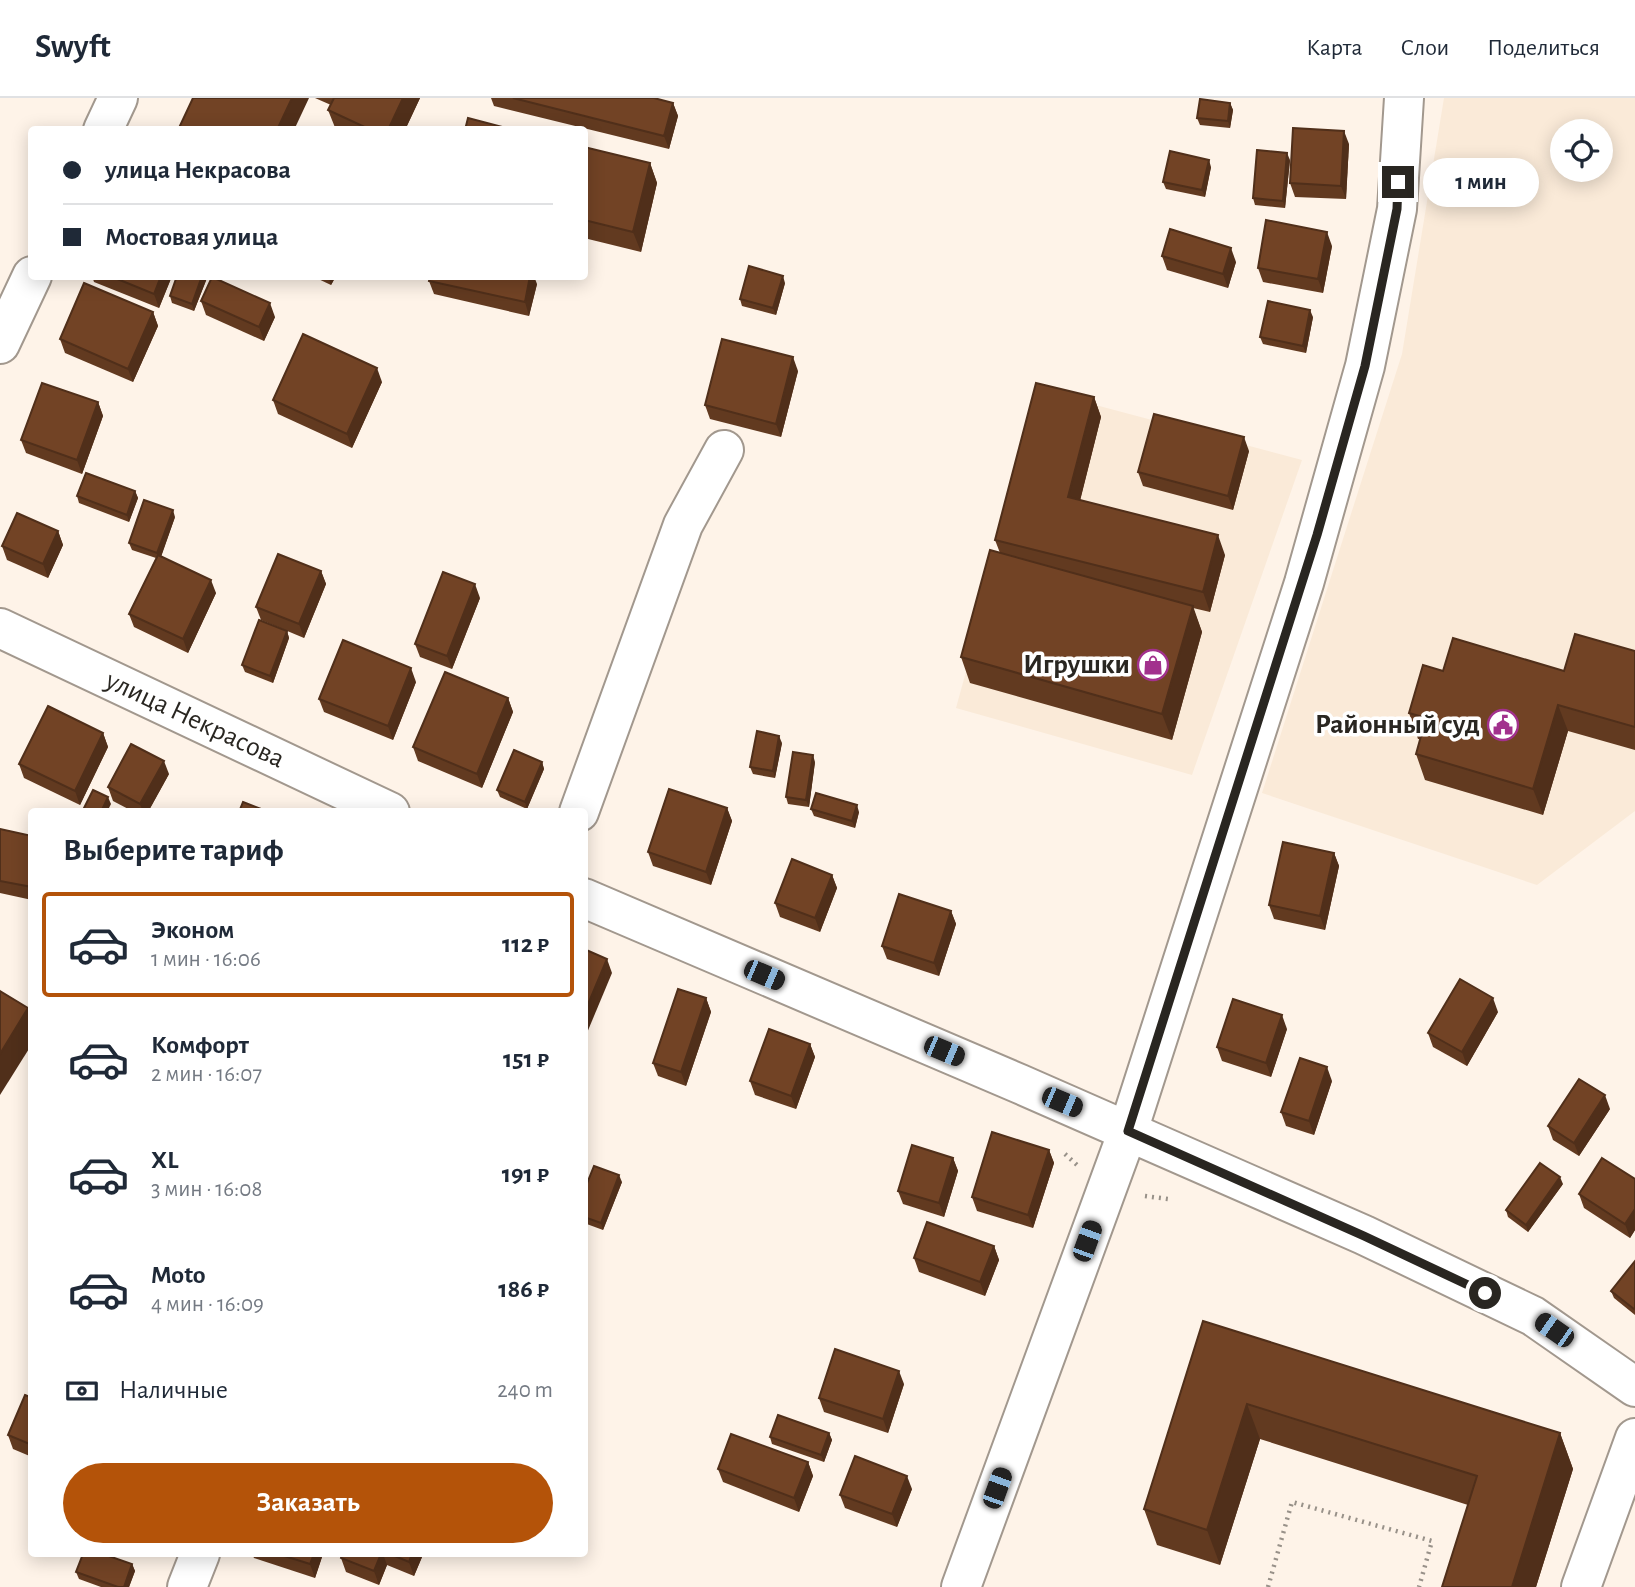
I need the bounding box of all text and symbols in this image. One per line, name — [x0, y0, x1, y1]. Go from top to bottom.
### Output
text: Swyft — [35, 31, 111, 64]
text: Карта — [1306, 36, 1362, 60]
text: Слои — [1400, 36, 1449, 60]
text: Поделиться — [1487, 36, 1600, 60]
map controls — [1550, 119, 1613, 182]
button: locate — [1550, 119, 1613, 182]
text: улица Некрасова — [105, 157, 291, 183]
callout: 1 мин — [1422, 158, 1538, 206]
route end — [1382, 166, 1414, 198]
text: 1 мин — [1455, 171, 1507, 194]
text: Мостовая улица — [105, 224, 278, 250]
shop icon: Игрушки — [1136, 648, 1170, 682]
place label: Игрушки — [1023, 651, 1130, 679]
street label: улица Некрасова — [100, 666, 289, 774]
public building icon: Районный суд — [1486, 708, 1520, 742]
place label: Районный суд — [1315, 711, 1480, 739]
text: Выберите тариф — [63, 834, 284, 866]
icon: car — [67, 913, 130, 976]
text: Эконом — [151, 917, 234, 943]
text: 112 ₽ — [502, 931, 549, 957]
text: 1 мин · 16:06 — [151, 948, 261, 971]
car — [741, 957, 788, 993]
icon: car — [67, 1028, 130, 1091]
text: Комфорт — [151, 1032, 249, 1058]
car — [921, 1033, 968, 1069]
text: 151 ₽ — [503, 1046, 549, 1072]
text: 2 мин · 16:07 — [151, 1063, 262, 1086]
car — [1039, 1084, 1086, 1120]
icon: car — [67, 1143, 130, 1206]
text: XL — [151, 1147, 178, 1173]
text: 191 ₽ — [502, 1161, 549, 1187]
text: 3 мин · 16:08 — [151, 1178, 262, 1201]
car — [1070, 1218, 1105, 1264]
icon: car — [67, 1258, 130, 1321]
text: Moto — [151, 1262, 206, 1288]
text: 186 ₽ — [498, 1276, 549, 1302]
route start — [1469, 1277, 1501, 1309]
text: 4 мин · 16:09 — [151, 1293, 264, 1316]
car — [1531, 1309, 1578, 1351]
icon: cash — [63, 1372, 101, 1410]
text: Наличные — [119, 1377, 228, 1403]
text: 240 m — [497, 1379, 553, 1402]
button: Заказать — [63, 1463, 553, 1543]
car — [980, 1465, 1015, 1511]

